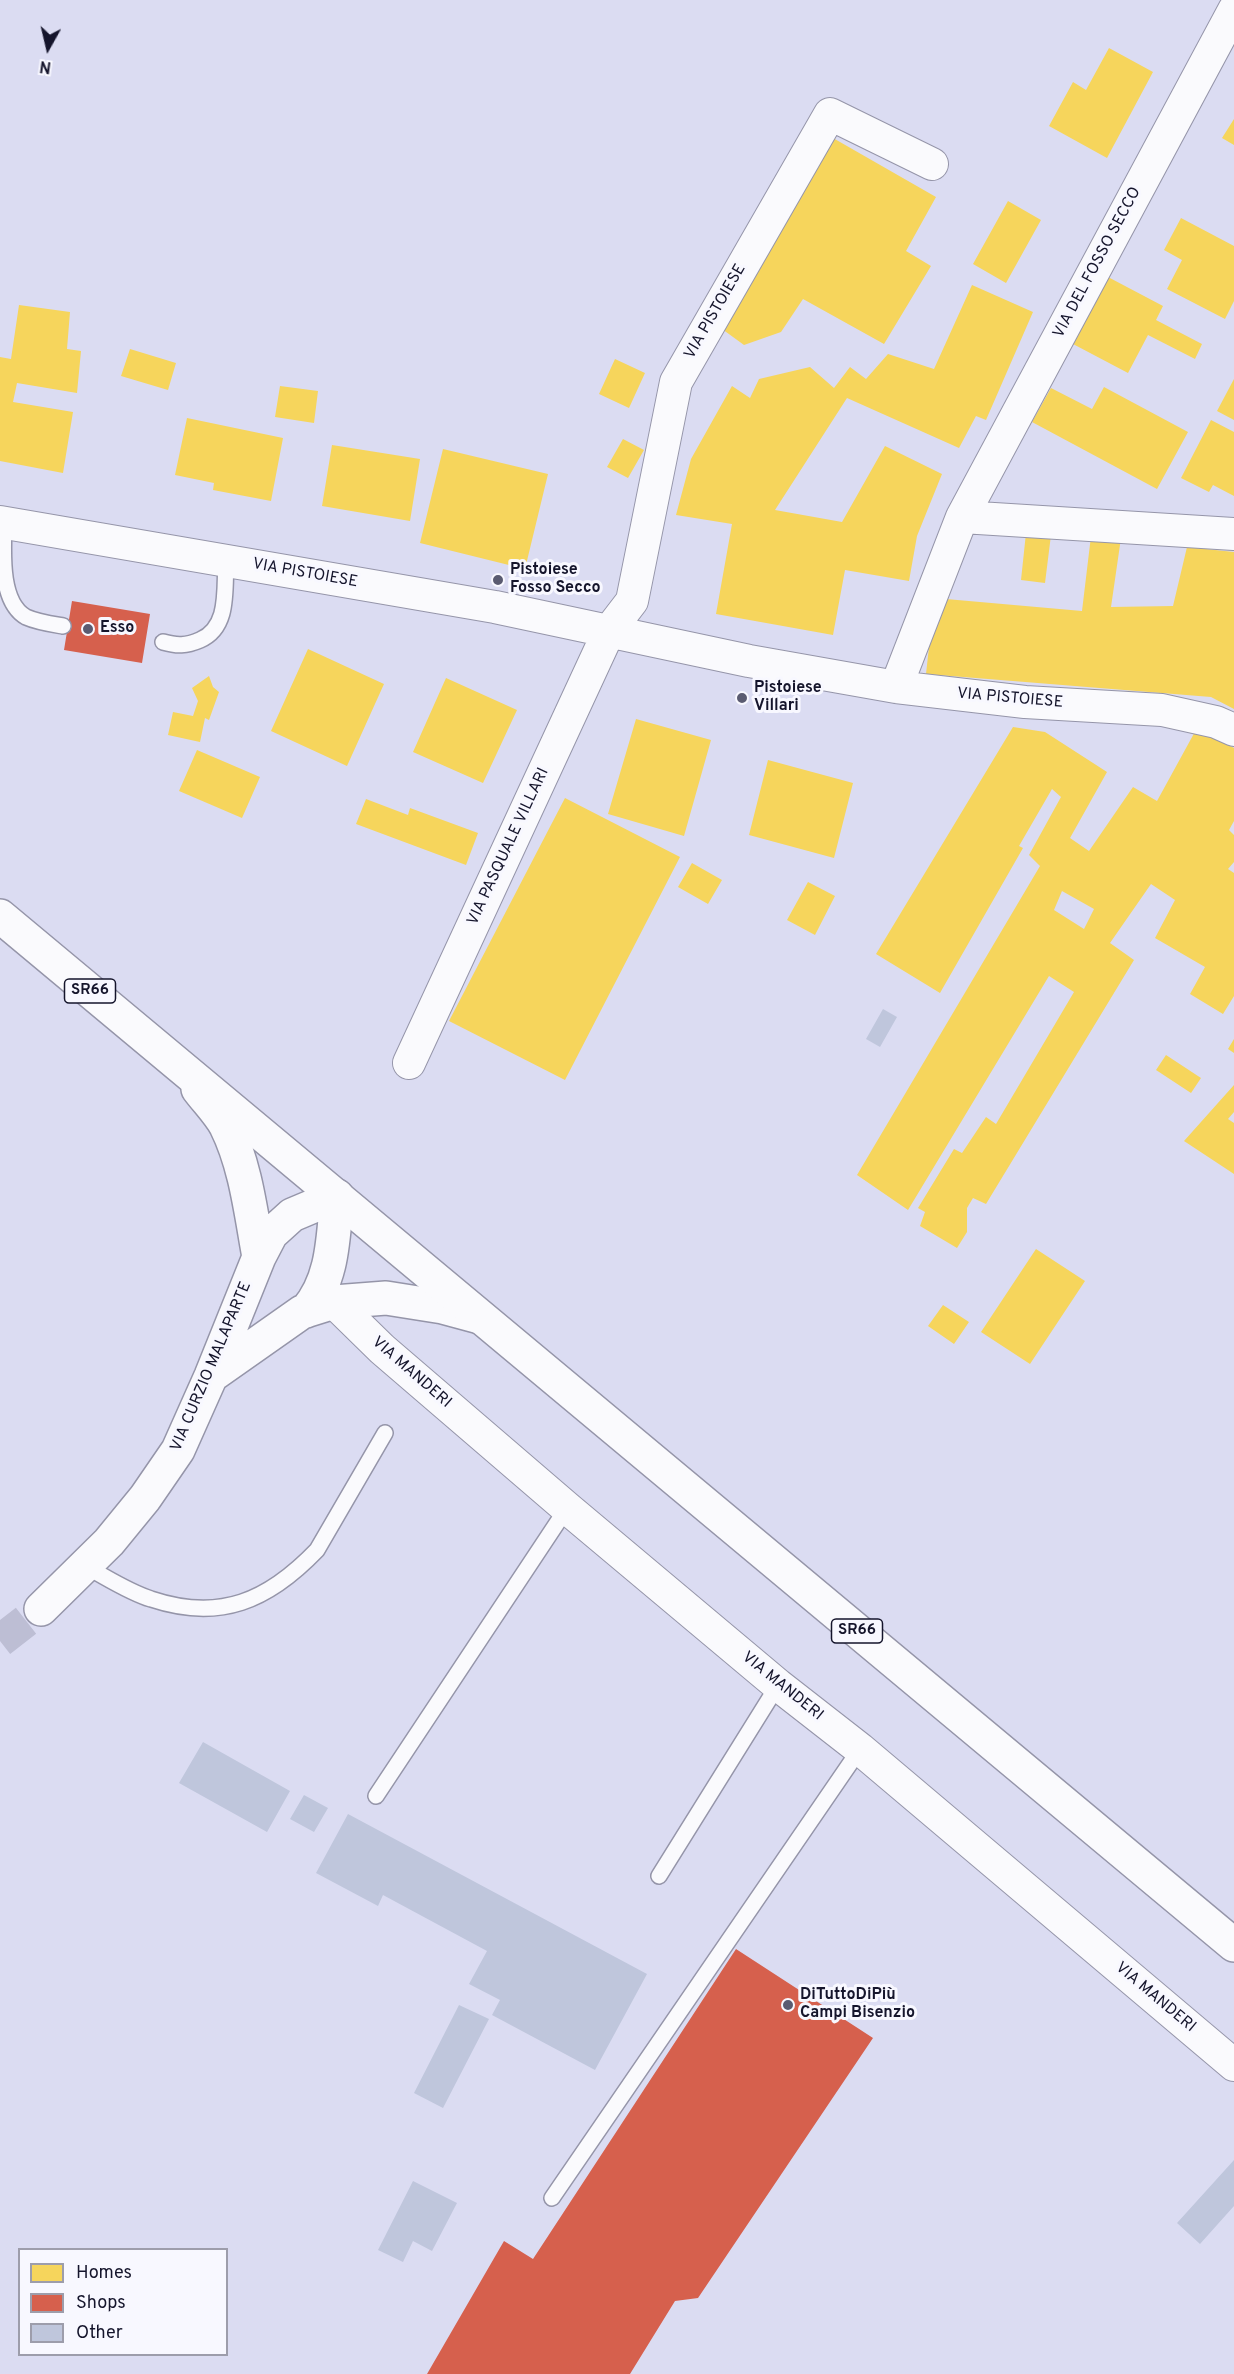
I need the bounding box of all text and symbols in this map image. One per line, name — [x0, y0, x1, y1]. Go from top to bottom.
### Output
north arrow — [18, 18, 78, 78]
text: N — [38, 55, 53, 77]
street label: VIA DEL FOSSO SECCO — [1050, 184, 1146, 342]
street label: VIA PISTOIESE — [681, 261, 751, 363]
street label: VIA PISTOIESE — [251, 555, 359, 593]
place label: Pistoiese Fosso Secco — [510, 561, 601, 599]
marker: Pistoiese Fosso Secco — [491, 573, 505, 587]
place label: Esso — [100, 619, 134, 639]
marker: Esso — [81, 622, 95, 636]
place label: Pistoiese Villari — [754, 679, 822, 717]
street label: VIA PISTOIESE — [956, 685, 1064, 713]
marker: Pistoiese Villari — [735, 691, 749, 705]
street label: VIA PASQUALE VILLARI — [464, 765, 554, 929]
road number: SR66 — [64, 979, 116, 1003]
street label: VIA CURZIO MALAPARTE — [168, 1279, 256, 1455]
street label: VIA MANDERI — [367, 1333, 455, 1413]
road number: SR66 — [832, 1619, 882, 1643]
street label: VIA MANDERI — [737, 1648, 827, 1726]
street label: VIA MANDERI — [1111, 1959, 1199, 2037]
place label: DiTuttoDiPiù Campi Bisenzio — [800, 1986, 915, 2024]
marker: DiTuttoDiPiù Campi Bisenzio — [781, 1998, 795, 2012]
legend — [18, 2248, 228, 2356]
text: Homes — [76, 2262, 132, 2285]
text: Shops — [76, 2292, 126, 2315]
text: Other — [76, 2322, 123, 2345]

